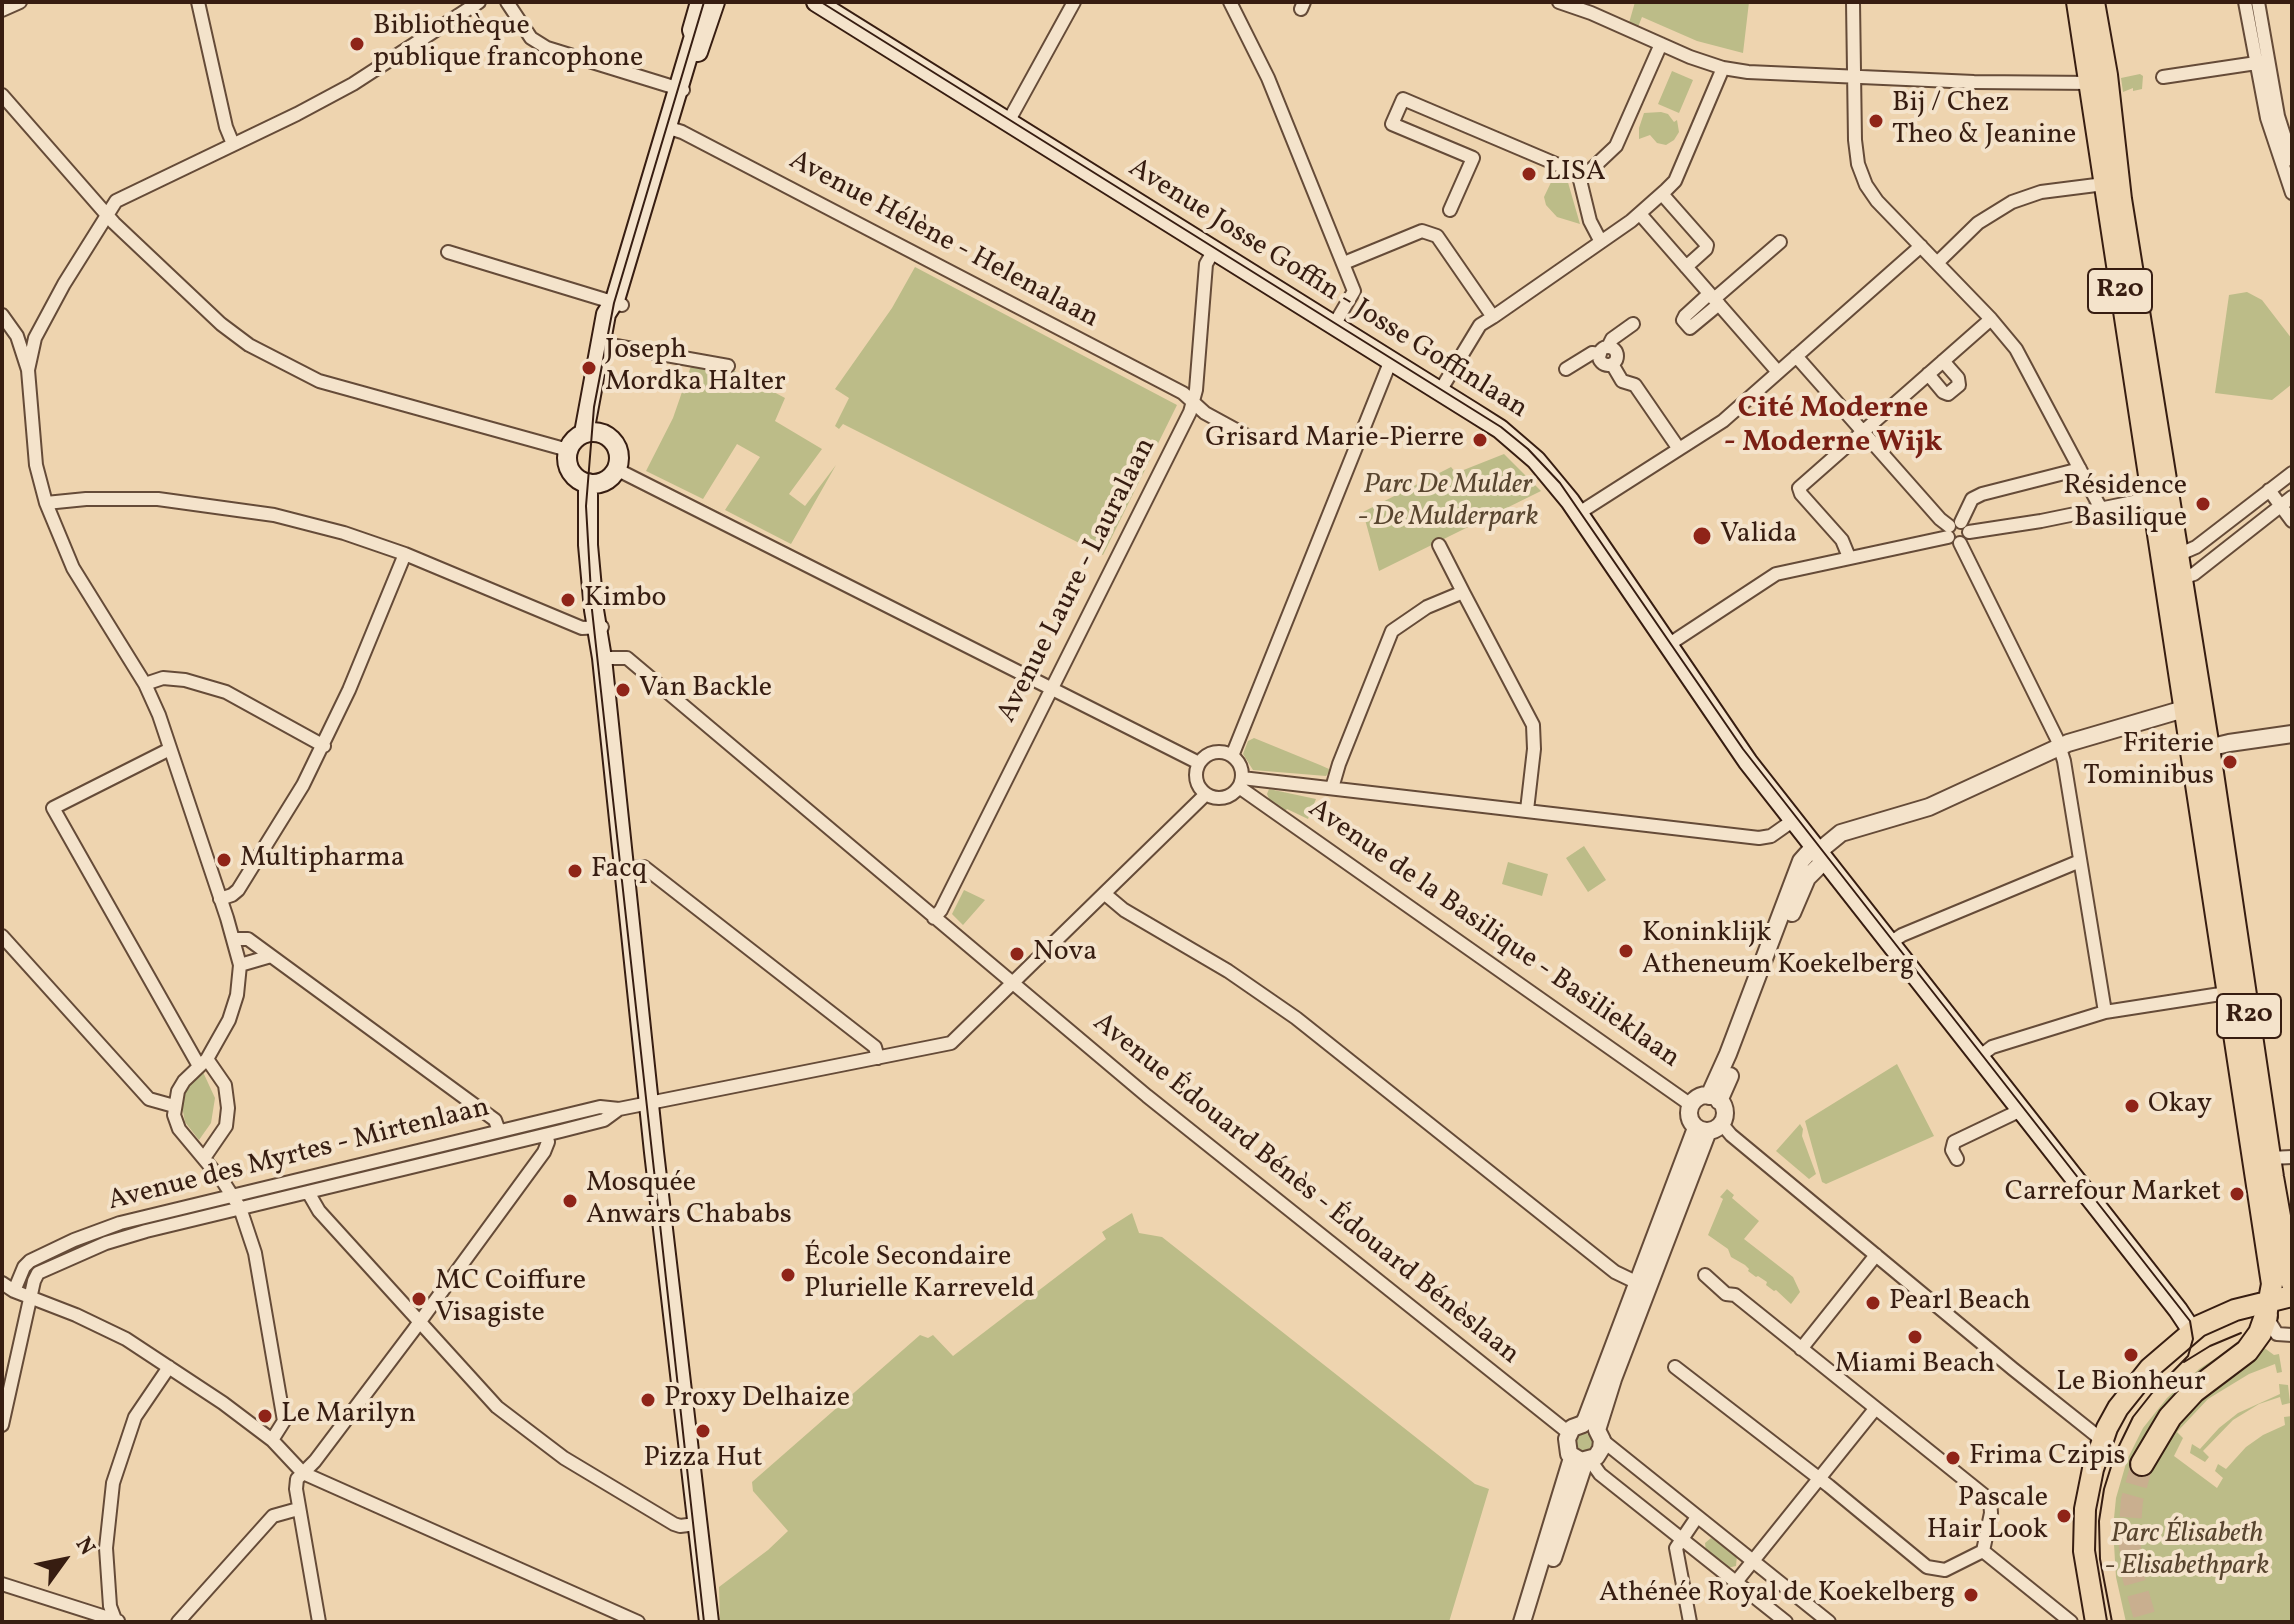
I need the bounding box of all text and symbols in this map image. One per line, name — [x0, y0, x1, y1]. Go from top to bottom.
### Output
place label: Bibliothèque publique francophone — [373, 11, 643, 77]
marker: Bibliothèque publique francophone — [348, 35, 366, 53]
place label: Bij / Chez Theo & Jeanine — [1892, 88, 2076, 154]
marker: Bij / Chez Theo & Jeanine — [1867, 112, 1885, 130]
street label: Avenue Hélène - Helenalaan — [782, 145, 1104, 337]
street label: Avenue Josse Goffin - Josse Goffinlaan — [1121, 153, 1533, 427]
place label: LISA — [1545, 157, 1606, 191]
marker: LISA — [1520, 165, 1538, 183]
road number: R20 — [2088, 269, 2152, 313]
place label: Joseph Mordka Halter — [605, 335, 786, 401]
marker: Joseph Mordka Halter — [580, 359, 598, 377]
district label: Cité Moderne - Moderne Wijk — [1724, 392, 1942, 462]
place label: Grisard Marie-Pierre — [1205, 423, 1464, 457]
marker: Grisard Marie-Pierre — [1471, 431, 1489, 449]
street label: Avenue Laure - Lauralaan — [992, 433, 1164, 729]
park label: Parc De Mulder - De Mulderpark — [1358, 470, 1538, 536]
place label: Résidence Basilique — [2063, 471, 2187, 537]
marker: Résidence Basilique — [2194, 495, 2212, 513]
place label: Valida — [1720, 519, 1797, 553]
marker: Valida — [1691, 525, 1713, 547]
place label: Kimbo — [584, 583, 666, 617]
marker: Kimbo — [559, 591, 577, 609]
place label: Van Backle — [639, 673, 772, 707]
marker: Van Backle — [614, 681, 632, 699]
place label: Friterie Tominibus — [2083, 729, 2214, 795]
marker: Friterie Tominibus — [2221, 753, 2239, 771]
street label: Avenue de la Basilique - Basilieklaan — [1301, 793, 1685, 1077]
place label: Multipharma — [240, 843, 405, 877]
marker: Multipharma — [215, 851, 233, 869]
place label: Facq — [591, 854, 647, 888]
marker: Facq — [566, 862, 584, 880]
place label: Koninklijk Atheneum Koekelberg — [1642, 918, 1914, 984]
place label: Nova — [1033, 937, 1097, 971]
marker: Koninklijk Atheneum Koekelberg — [1617, 942, 1635, 960]
marker: Nova — [1008, 945, 1026, 963]
road number: R20 — [2217, 994, 2281, 1038]
street label: Avenue Édouard Bénès - Édouard Bénèslaan — [1085, 1007, 1525, 1373]
place label: Okay — [2148, 1089, 2212, 1123]
street label: Avenue des Myrtes - Mirtenlaan — [105, 1092, 493, 1220]
marker: Okay — [2123, 1097, 2141, 1115]
place label: Mosquée Anwars Chababs — [586, 1168, 792, 1234]
place label: Carrefour Market — [2005, 1177, 2221, 1211]
marker: Carrefour Market — [2228, 1185, 2246, 1203]
marker: Mosquée Anwars Chababs — [561, 1192, 579, 1210]
place label: École Secondaire Plurielle Karreveld — [804, 1242, 1035, 1308]
place label: MC Coiffure Visagiste — [435, 1266, 586, 1332]
marker: École Secondaire Plurielle Karreveld — [779, 1266, 797, 1284]
place label: Pearl Beach — [1889, 1286, 2031, 1320]
marker: MC Coiffure Visagiste — [410, 1290, 428, 1308]
marker: Pearl Beach — [1864, 1294, 1882, 1312]
marker: Miami Beach — [1906, 1328, 1924, 1346]
marker: Le Bionheur — [2122, 1346, 2140, 1364]
place label: Miami Beach — [1835, 1349, 1995, 1383]
place label: Le Bionheur — [2056, 1367, 2206, 1401]
place label: Proxy Delhaize — [664, 1383, 850, 1417]
marker: Proxy Delhaize — [639, 1391, 657, 1409]
place label: Le Marilyn — [281, 1399, 416, 1433]
marker: Le Marilyn — [256, 1407, 274, 1425]
marker: Pizza Hut — [694, 1422, 712, 1440]
place label: Frima Czipis — [1969, 1441, 2126, 1475]
place label: Pizza Hut — [644, 1443, 762, 1477]
marker: Frima Czipis — [1944, 1449, 1962, 1467]
place label: Pascale Hair Look — [1927, 1483, 2048, 1549]
marker: Pascale Hair Look — [2055, 1507, 2073, 1525]
park label: Parc Élisabeth - Elisabethpark — [2105, 1519, 2269, 1585]
north arrow — [24, 1520, 104, 1600]
text: N — [67, 1532, 102, 1562]
place label: Athénée Royal de Koekelberg — [1599, 1578, 1955, 1612]
marker: Athénée Royal de Koekelberg — [1962, 1586, 1980, 1604]

